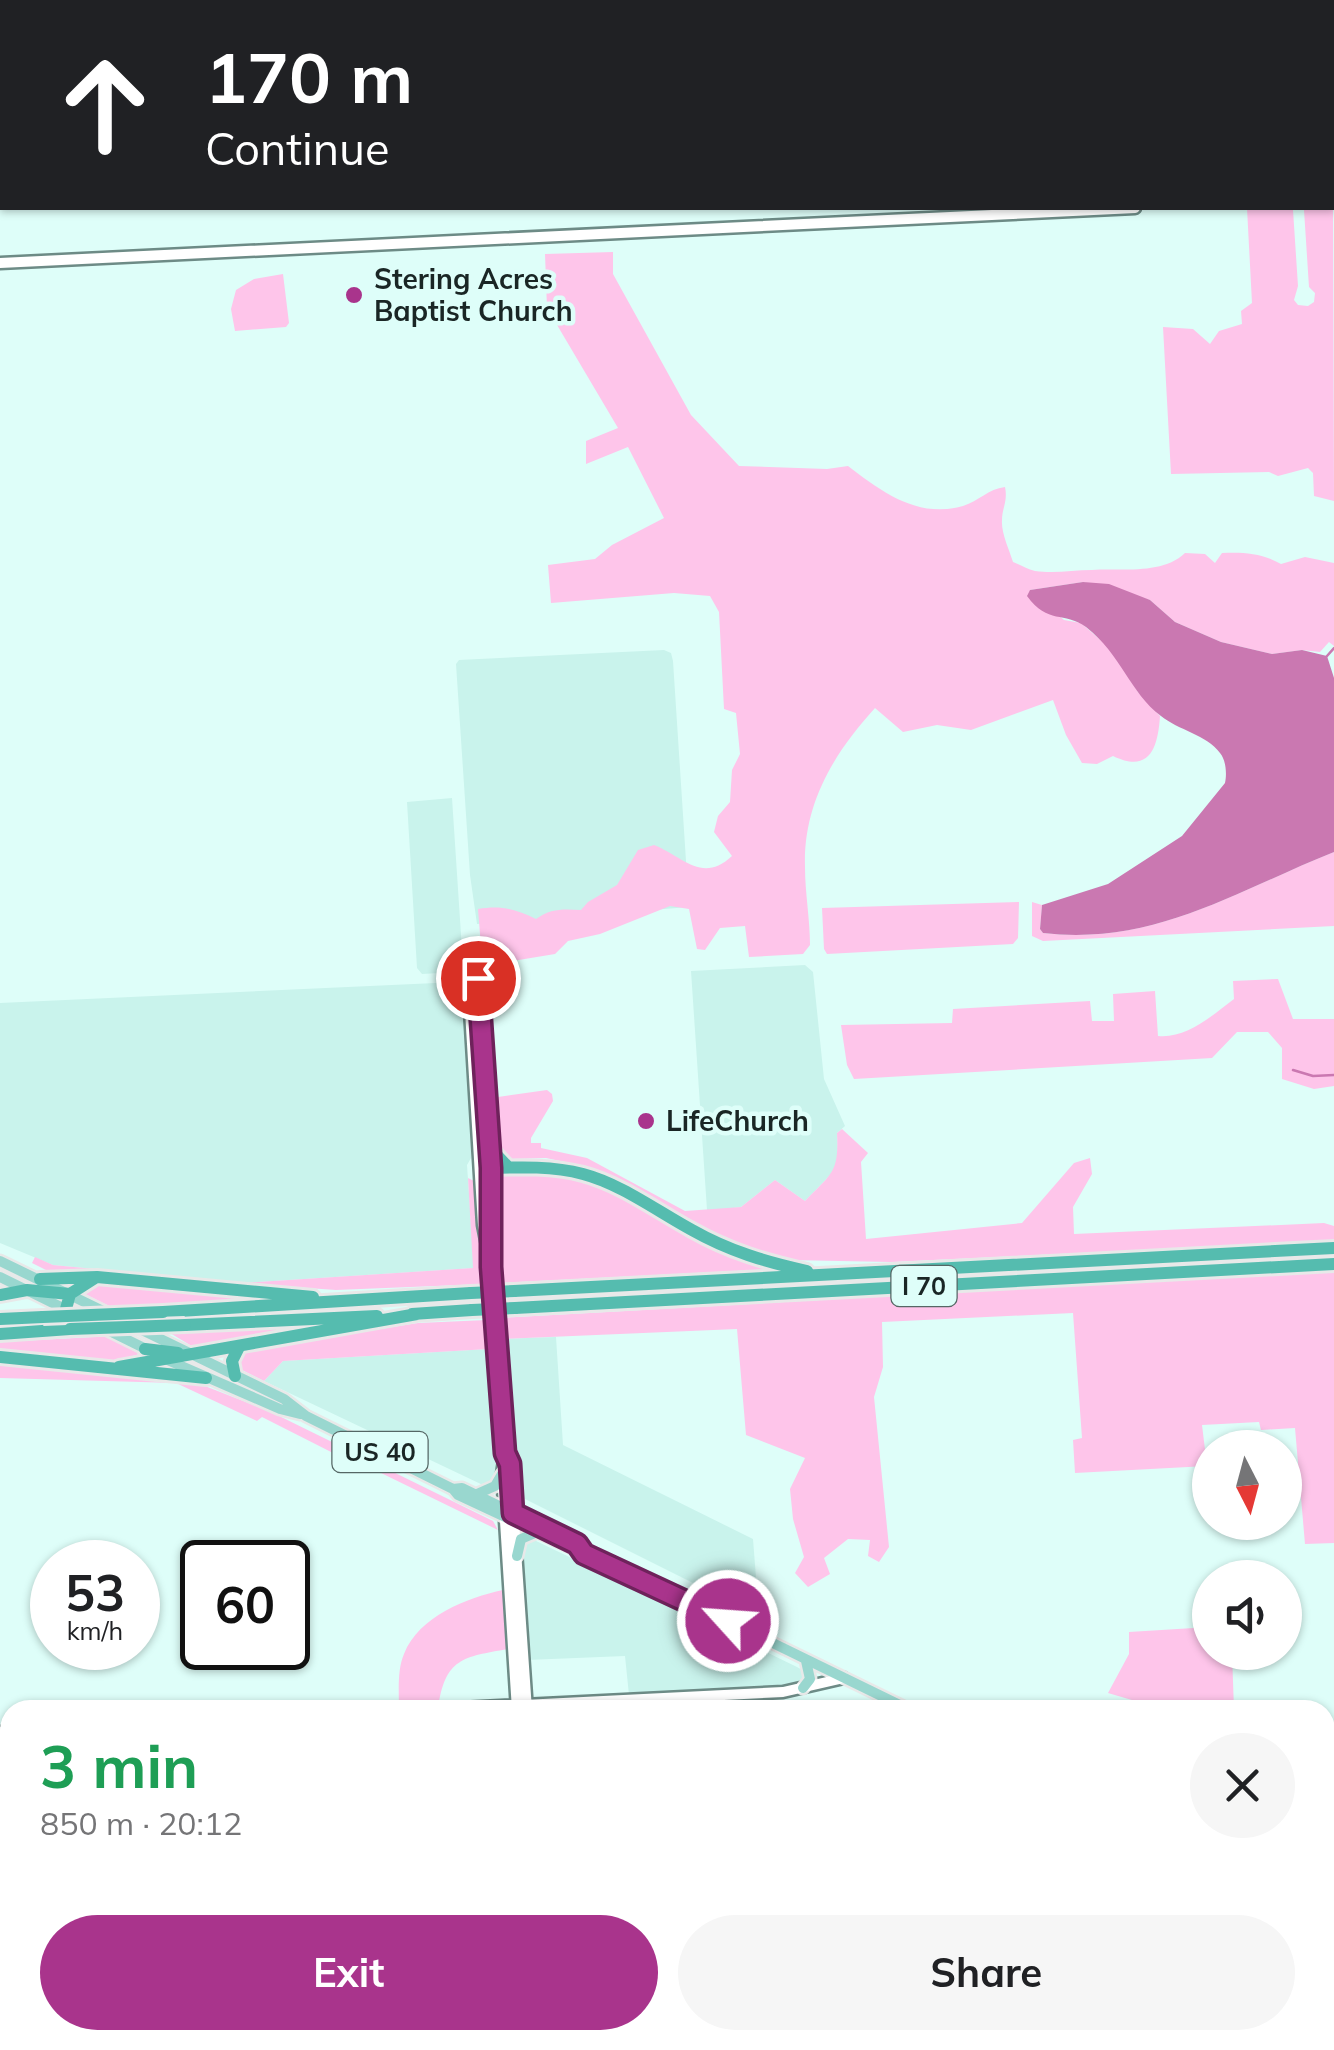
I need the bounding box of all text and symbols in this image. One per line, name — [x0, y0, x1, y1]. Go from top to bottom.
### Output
text: 170 m — [205, 33, 413, 121]
icon: ahead — [40, 40, 170, 170]
text: Continue — [205, 120, 390, 176]
place label: Stering Acres Baptist Church — [374, 261, 573, 328]
marker: Stering Acres Baptist Church — [343, 284, 365, 306]
pin — [436, 936, 521, 1021]
icon: arrive — [451, 951, 506, 1006]
place label: LifeChurch — [666, 1103, 809, 1138]
marker: LifeChurch — [635, 1110, 657, 1132]
road number: I 70 — [892, 1266, 956, 1306]
north arrow — [1192, 1430, 1302, 1540]
map controls — [1192, 1430, 1302, 1670]
road number: US 40 — [332, 1432, 428, 1472]
speed limit sign: 60 — [180, 1540, 310, 1670]
button: sound — [1192, 1560, 1302, 1670]
text: 53 — [65, 1561, 125, 1624]
position arrow — [676, 1569, 780, 1673]
text: km/h — [67, 1615, 123, 1646]
text: 3 min — [40, 1728, 198, 1803]
button: close — [1190, 1733, 1295, 1838]
text: 850 m · 20:12 — [40, 1803, 242, 1843]
button: Exit — [40, 1915, 658, 2030]
button: Share — [678, 1915, 1295, 2030]

